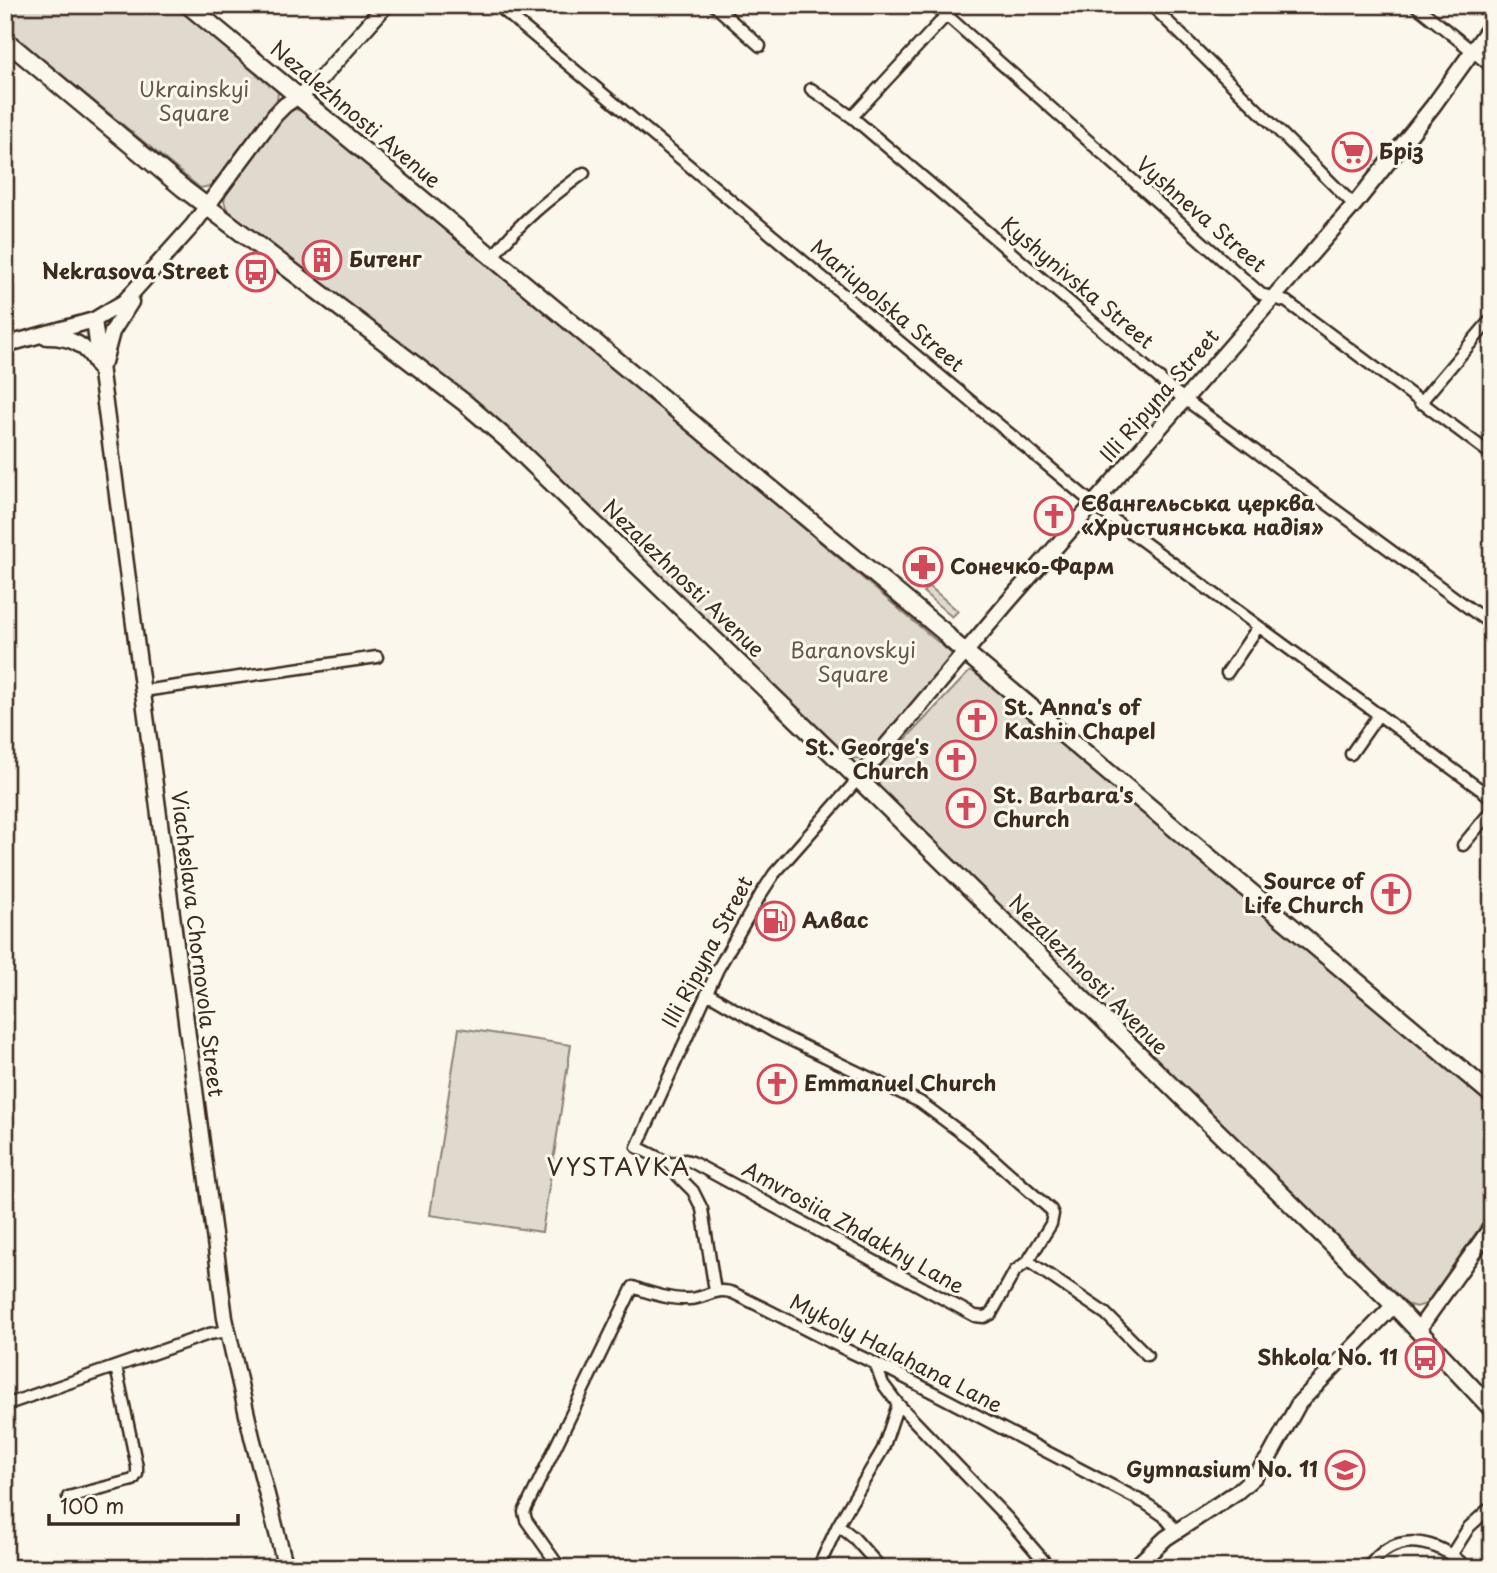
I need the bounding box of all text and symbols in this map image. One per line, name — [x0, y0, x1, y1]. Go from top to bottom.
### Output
street label: Nezalezhnosti Avenue — [264, 32, 449, 195]
park label: Ukrainskyi Square — [139, 72, 249, 128]
supermarket icon: Бріз — [1331, 131, 1373, 173]
place label: Бріз — [1379, 134, 1424, 166]
street label: Vyshneva Street — [1130, 148, 1275, 279]
street label: Kyshynivska Street — [995, 208, 1162, 355]
street label: Mariupolska Street — [805, 231, 972, 378]
building icon: Битенг — [301, 239, 343, 281]
place label: Битенг — [349, 242, 422, 274]
bus stop icon: Nekrasova Street — [235, 251, 277, 293]
place label: Nekrasova Street — [42, 254, 229, 286]
street label: Illi Ripyna Street — [1091, 321, 1226, 469]
place label: Євангельська церква «Християнська надія» — [1081, 486, 1324, 542]
street label: Nezalezhnosti Avenue — [596, 491, 773, 664]
church icon: Євангельська церква «Християнська надія» — [1033, 495, 1075, 537]
pharmacy icon: Сонечко-Фарм — [902, 546, 944, 588]
place label: Сонечко-Фарм — [950, 549, 1114, 581]
park label: Baranovskyi Square — [790, 633, 916, 689]
place label: St. Anna's of Kashin Chapel — [1004, 690, 1156, 746]
church icon: St. Anna's of Kashin Chapel — [956, 699, 998, 741]
place label: St. George's Church — [805, 730, 929, 786]
church icon: St. George's Church — [935, 739, 977, 781]
place label: St. Barbara's Church — [993, 778, 1134, 834]
church icon: St. Barbara's Church — [945, 787, 987, 829]
street label: Viacheslava Chornovola Street — [164, 789, 234, 1099]
place label: Source of Life Church — [1244, 864, 1366, 920]
street label: Illi Ripyna Street — [653, 869, 760, 1033]
church icon: Source of Life Church — [1370, 873, 1412, 915]
street label: Nezalezhnosti Avenue — [1002, 886, 1177, 1061]
fuel station icon: Алвас — [754, 900, 796, 942]
place label: Алвас — [801, 903, 869, 935]
church icon: Emmanuel Church — [756, 1063, 798, 1105]
place label: Emmanuel Church — [804, 1066, 996, 1098]
district label: VYSTAVKA — [547, 1148, 691, 1184]
street label: Amvrosiia Zhdakhy Lane — [737, 1152, 971, 1301]
street label: Mykoly Halahana Lane — [785, 1285, 1009, 1420]
bus stop icon: Shkola No. 11 — [1404, 1337, 1446, 1379]
place label: Shkola No. 11 — [1257, 1340, 1398, 1372]
school or university icon: Gymnasium No. 11 — [1324, 1449, 1366, 1491]
place label: Gymnasium No. 11 — [1126, 1452, 1318, 1484]
scale bar — [49, 1482, 238, 1526]
text: 100 m — [60, 1489, 124, 1521]

